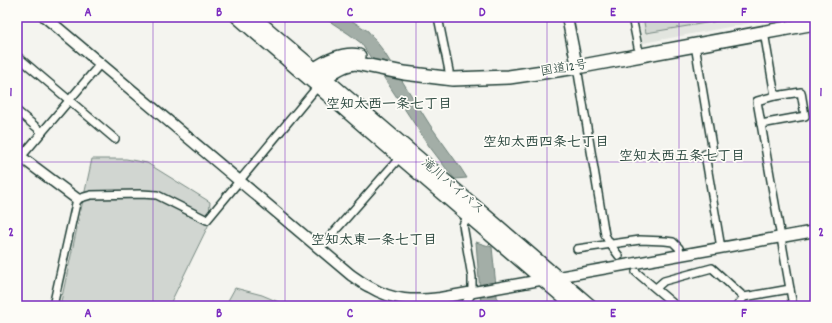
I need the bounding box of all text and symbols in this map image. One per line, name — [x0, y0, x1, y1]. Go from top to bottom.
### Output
text: A — [84, 4, 92, 23]
text: B — [216, 4, 222, 23]
text: C — [347, 4, 354, 23]
text: D — [479, 4, 486, 23]
text: E — [610, 4, 617, 23]
text: F — [741, 4, 747, 23]
street label: 国道12号 — [539, 56, 589, 82]
text: 1 — [10, 84, 13, 103]
text: 1 — [820, 84, 823, 103]
district label: 空知太西一条七丁目 — [326, 95, 452, 115]
district label: 空知太西四条七丁目 — [483, 133, 609, 153]
district label: 空知太西五条七丁目 — [619, 147, 745, 167]
street label: 滝川バイパス — [416, 154, 488, 220]
text: 2 — [8, 224, 14, 243]
text: 2 — [818, 224, 824, 243]
district label: 空知太東一条七丁目 — [311, 231, 437, 251]
text: A — [84, 305, 92, 323]
text: B — [216, 305, 222, 323]
text: C — [347, 305, 354, 323]
text: D — [479, 305, 486, 323]
text: E — [610, 305, 617, 323]
text: F — [741, 305, 747, 323]

